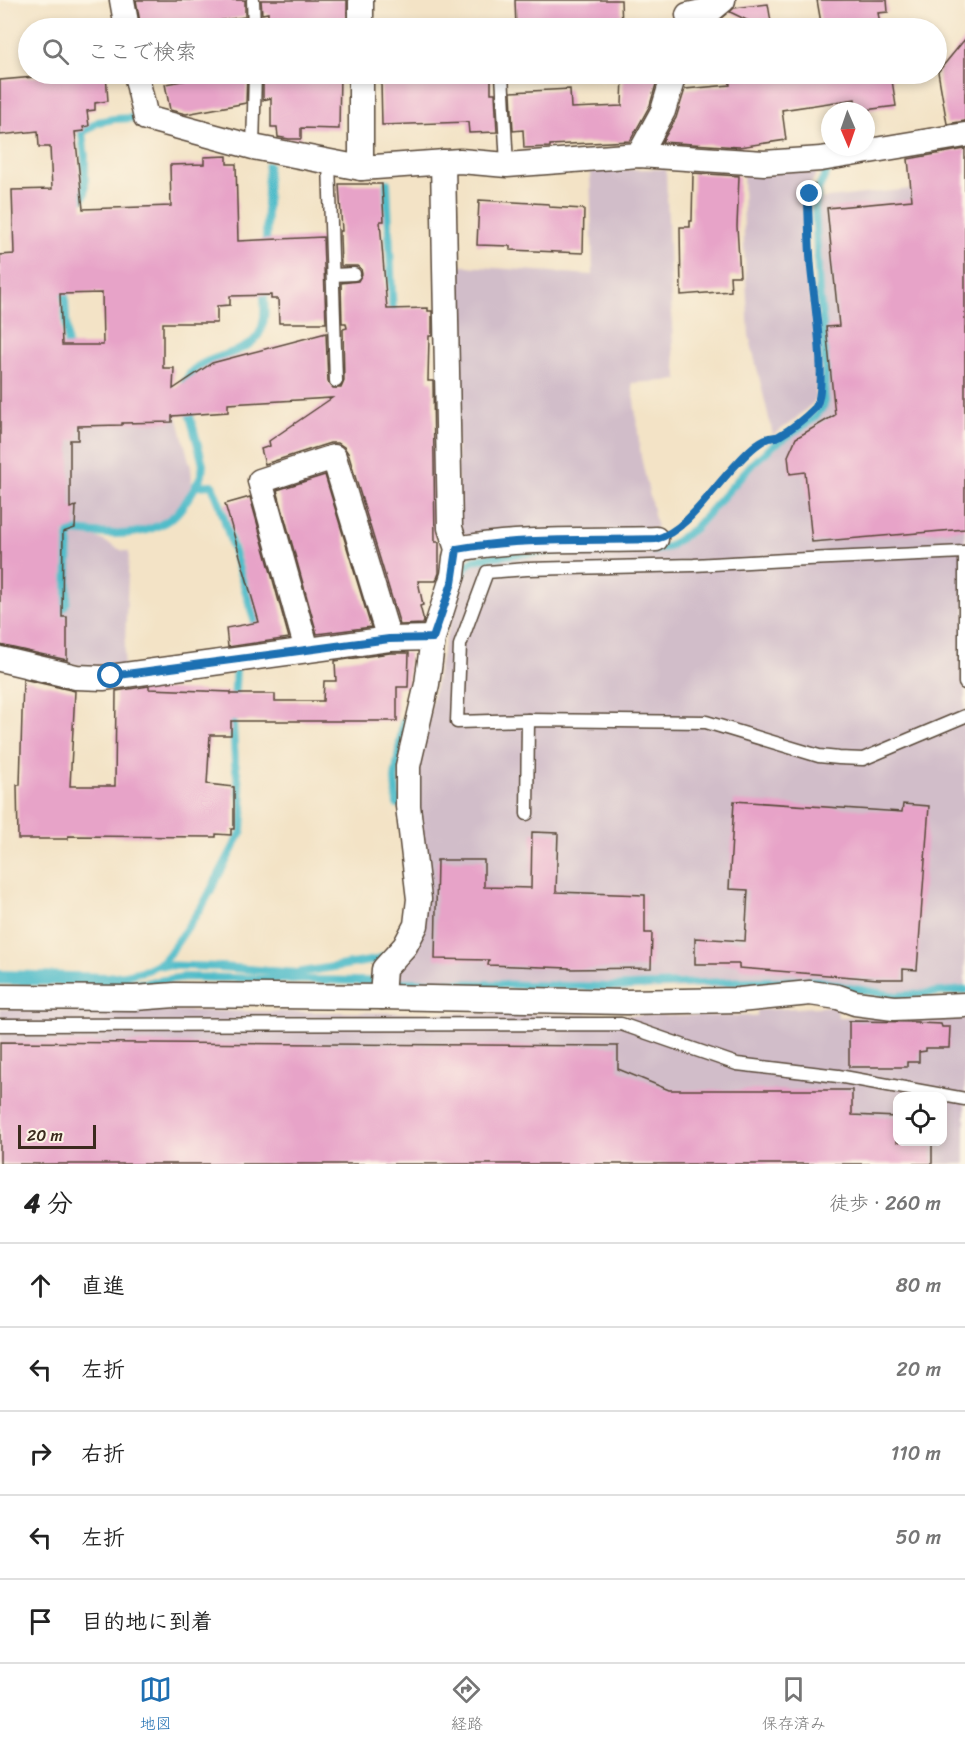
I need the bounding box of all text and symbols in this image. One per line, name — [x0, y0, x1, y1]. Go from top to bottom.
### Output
search box — [18, 18, 947, 84]
text: ここで検索 — [87, 32, 197, 71]
icon: search — [39, 35, 72, 68]
north arrow — [821, 102, 875, 156]
route end — [796, 180, 822, 206]
route start — [97, 662, 123, 688]
map controls — [893, 1092, 947, 1146]
button: locate — [893, 1092, 947, 1146]
text: 20 m — [27, 1121, 63, 1150]
scale bar — [18, 1122, 96, 1150]
text: 4 分 — [24, 1180, 73, 1226]
text: 徒歩 · 260 m — [829, 1186, 941, 1221]
text: 直進 — [81, 1266, 125, 1305]
text: 80 m — [896, 1268, 941, 1303]
icon: ahead — [24, 1269, 57, 1302]
text: 左折 — [81, 1350, 125, 1389]
text: 20 m — [896, 1352, 941, 1387]
icon: left — [24, 1353, 57, 1386]
text: 右折 — [81, 1434, 125, 1473]
text: 110 m — [891, 1436, 941, 1471]
icon: right — [24, 1437, 57, 1470]
text: 左折 — [81, 1518, 125, 1557]
text: 50 m — [896, 1520, 941, 1555]
icon: left — [24, 1521, 57, 1554]
text: 目的地に到着 — [81, 1602, 213, 1641]
icon: arrive — [24, 1605, 57, 1638]
tab: 地図 — [139, 1673, 172, 1738]
tab: 経路 — [450, 1673, 483, 1738]
tab: 保存済み — [762, 1673, 826, 1738]

